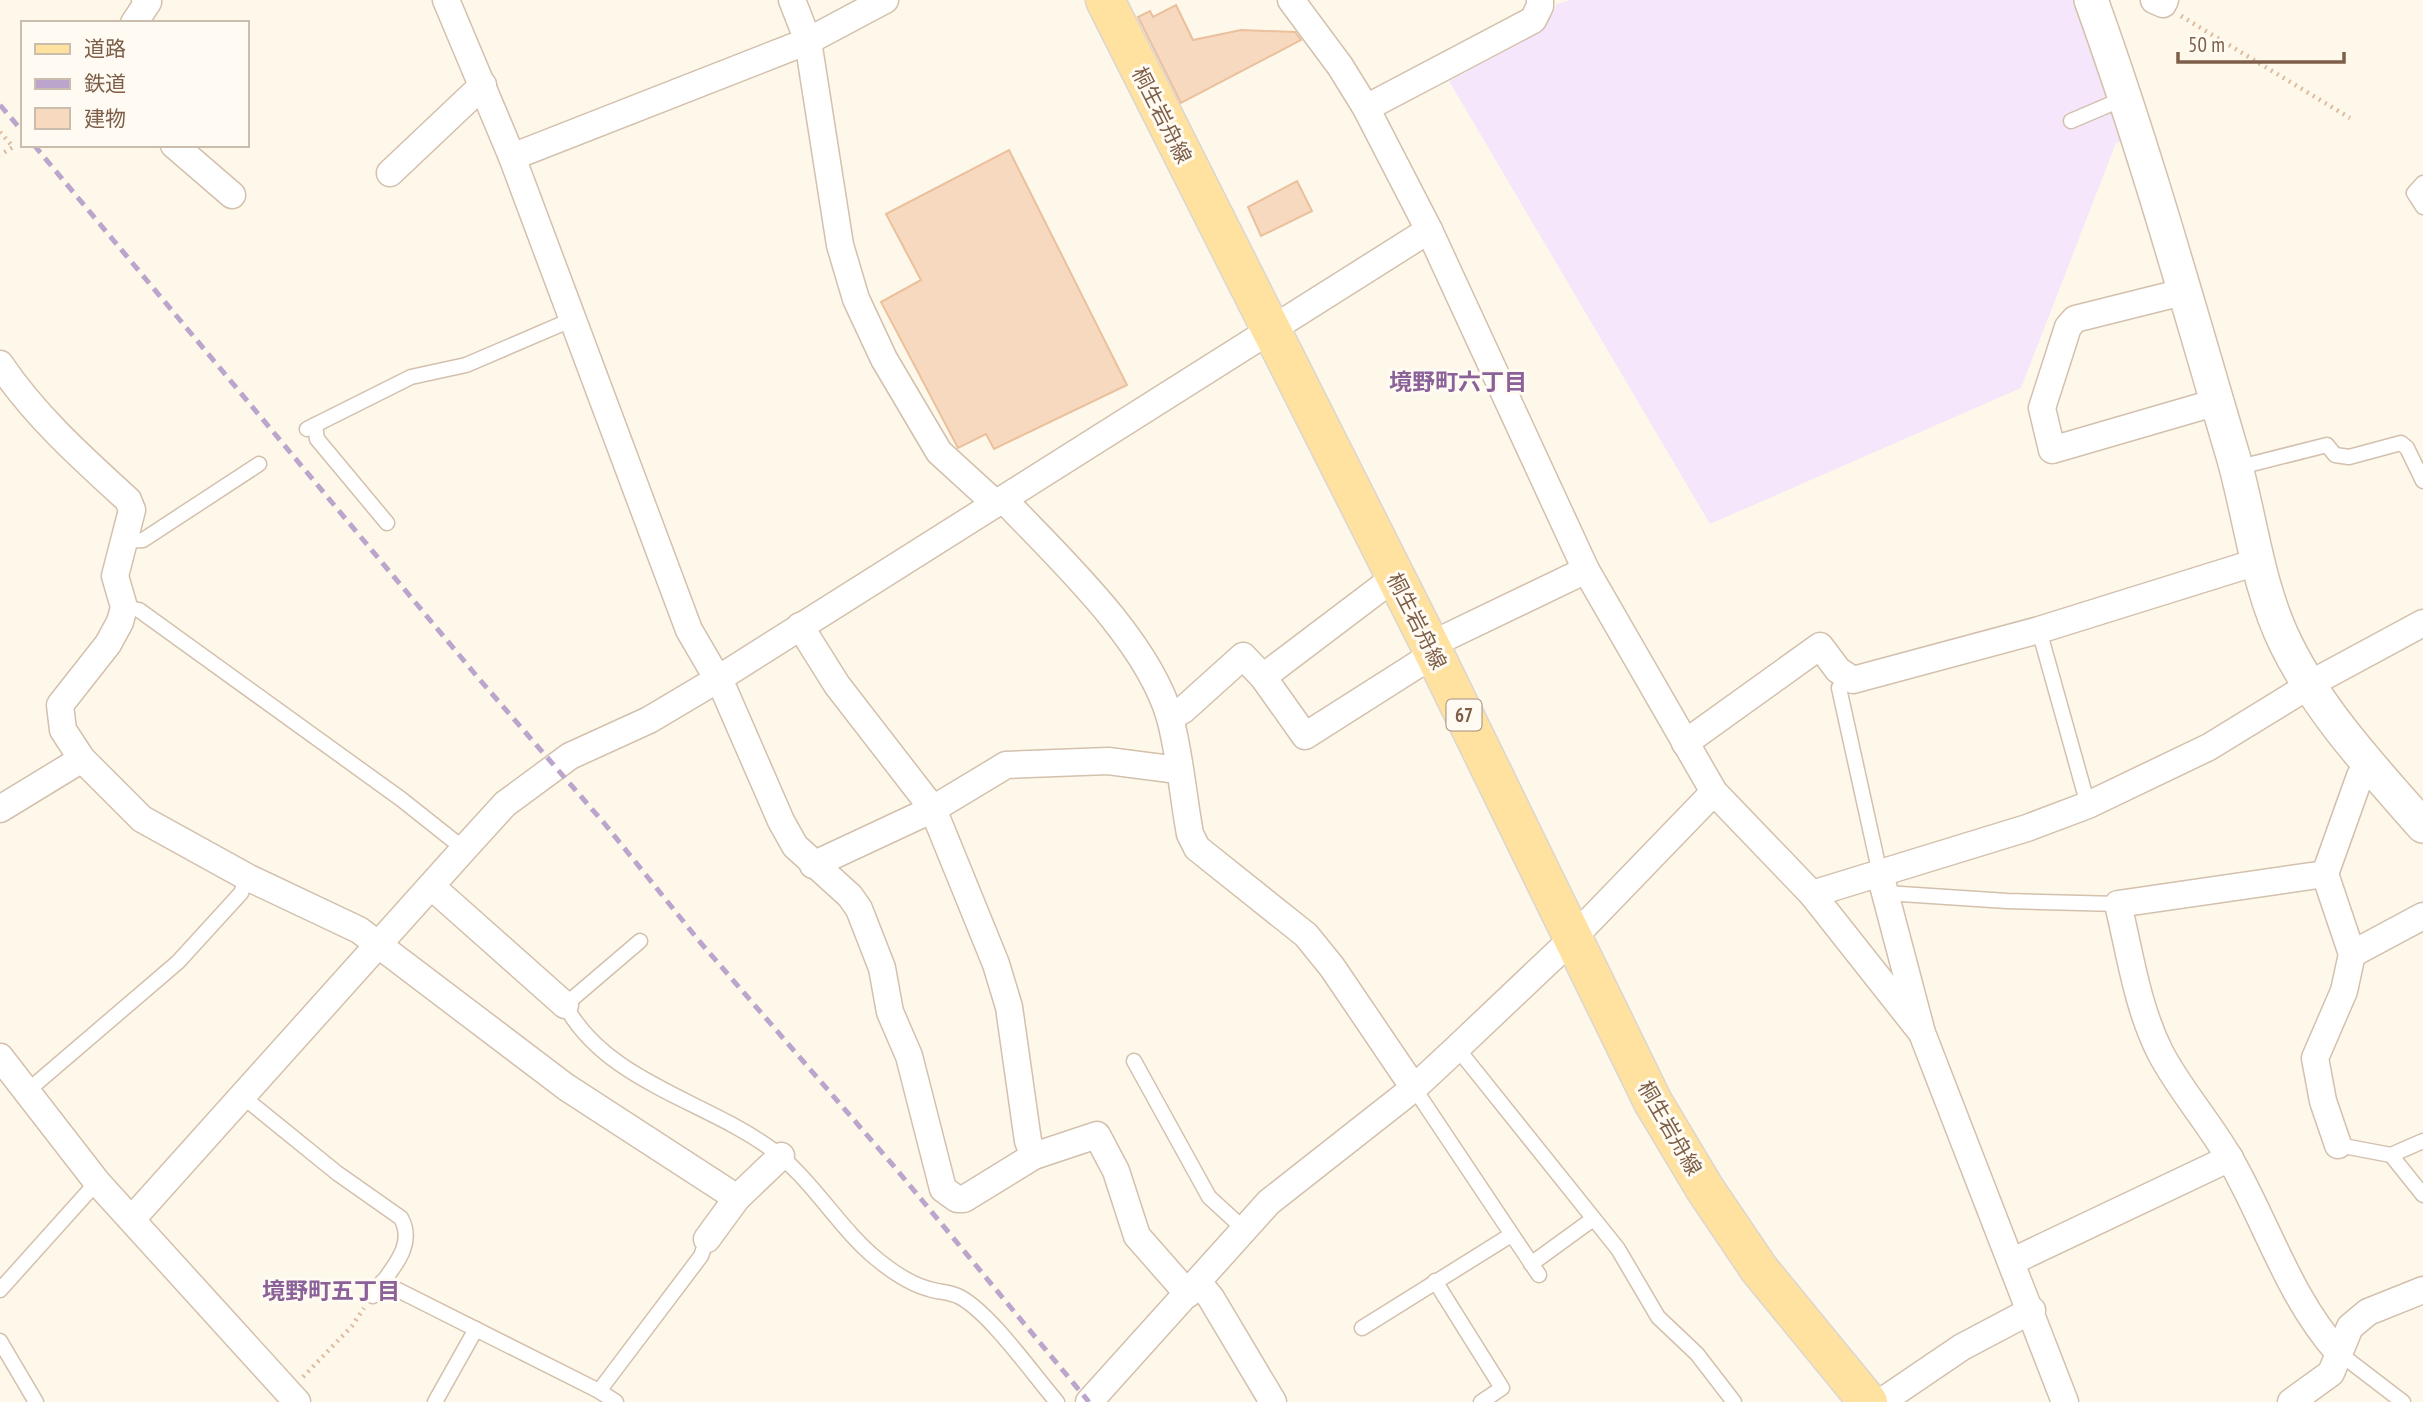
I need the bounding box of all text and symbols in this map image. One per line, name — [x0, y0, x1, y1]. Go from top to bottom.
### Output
legend — [21, 21, 248, 147]
scale bar — [2178, 21, 2344, 65]
text: 50 m — [2188, 31, 2225, 58]
text: 道路 — [84, 35, 126, 62]
street label: 桐生岩舟線 — [1126, 62, 1198, 168]
text: 鉄道 — [84, 70, 126, 97]
text: 建物 — [84, 105, 126, 132]
district label: 境野町六丁目 — [1389, 367, 1527, 396]
street label: 桐生岩舟線 — [1381, 568, 1453, 674]
road number: 67 — [1446, 700, 1482, 730]
street label: 桐生岩舟線 — [1632, 1076, 1708, 1180]
district label: 境野町五丁目 — [262, 1276, 400, 1305]

